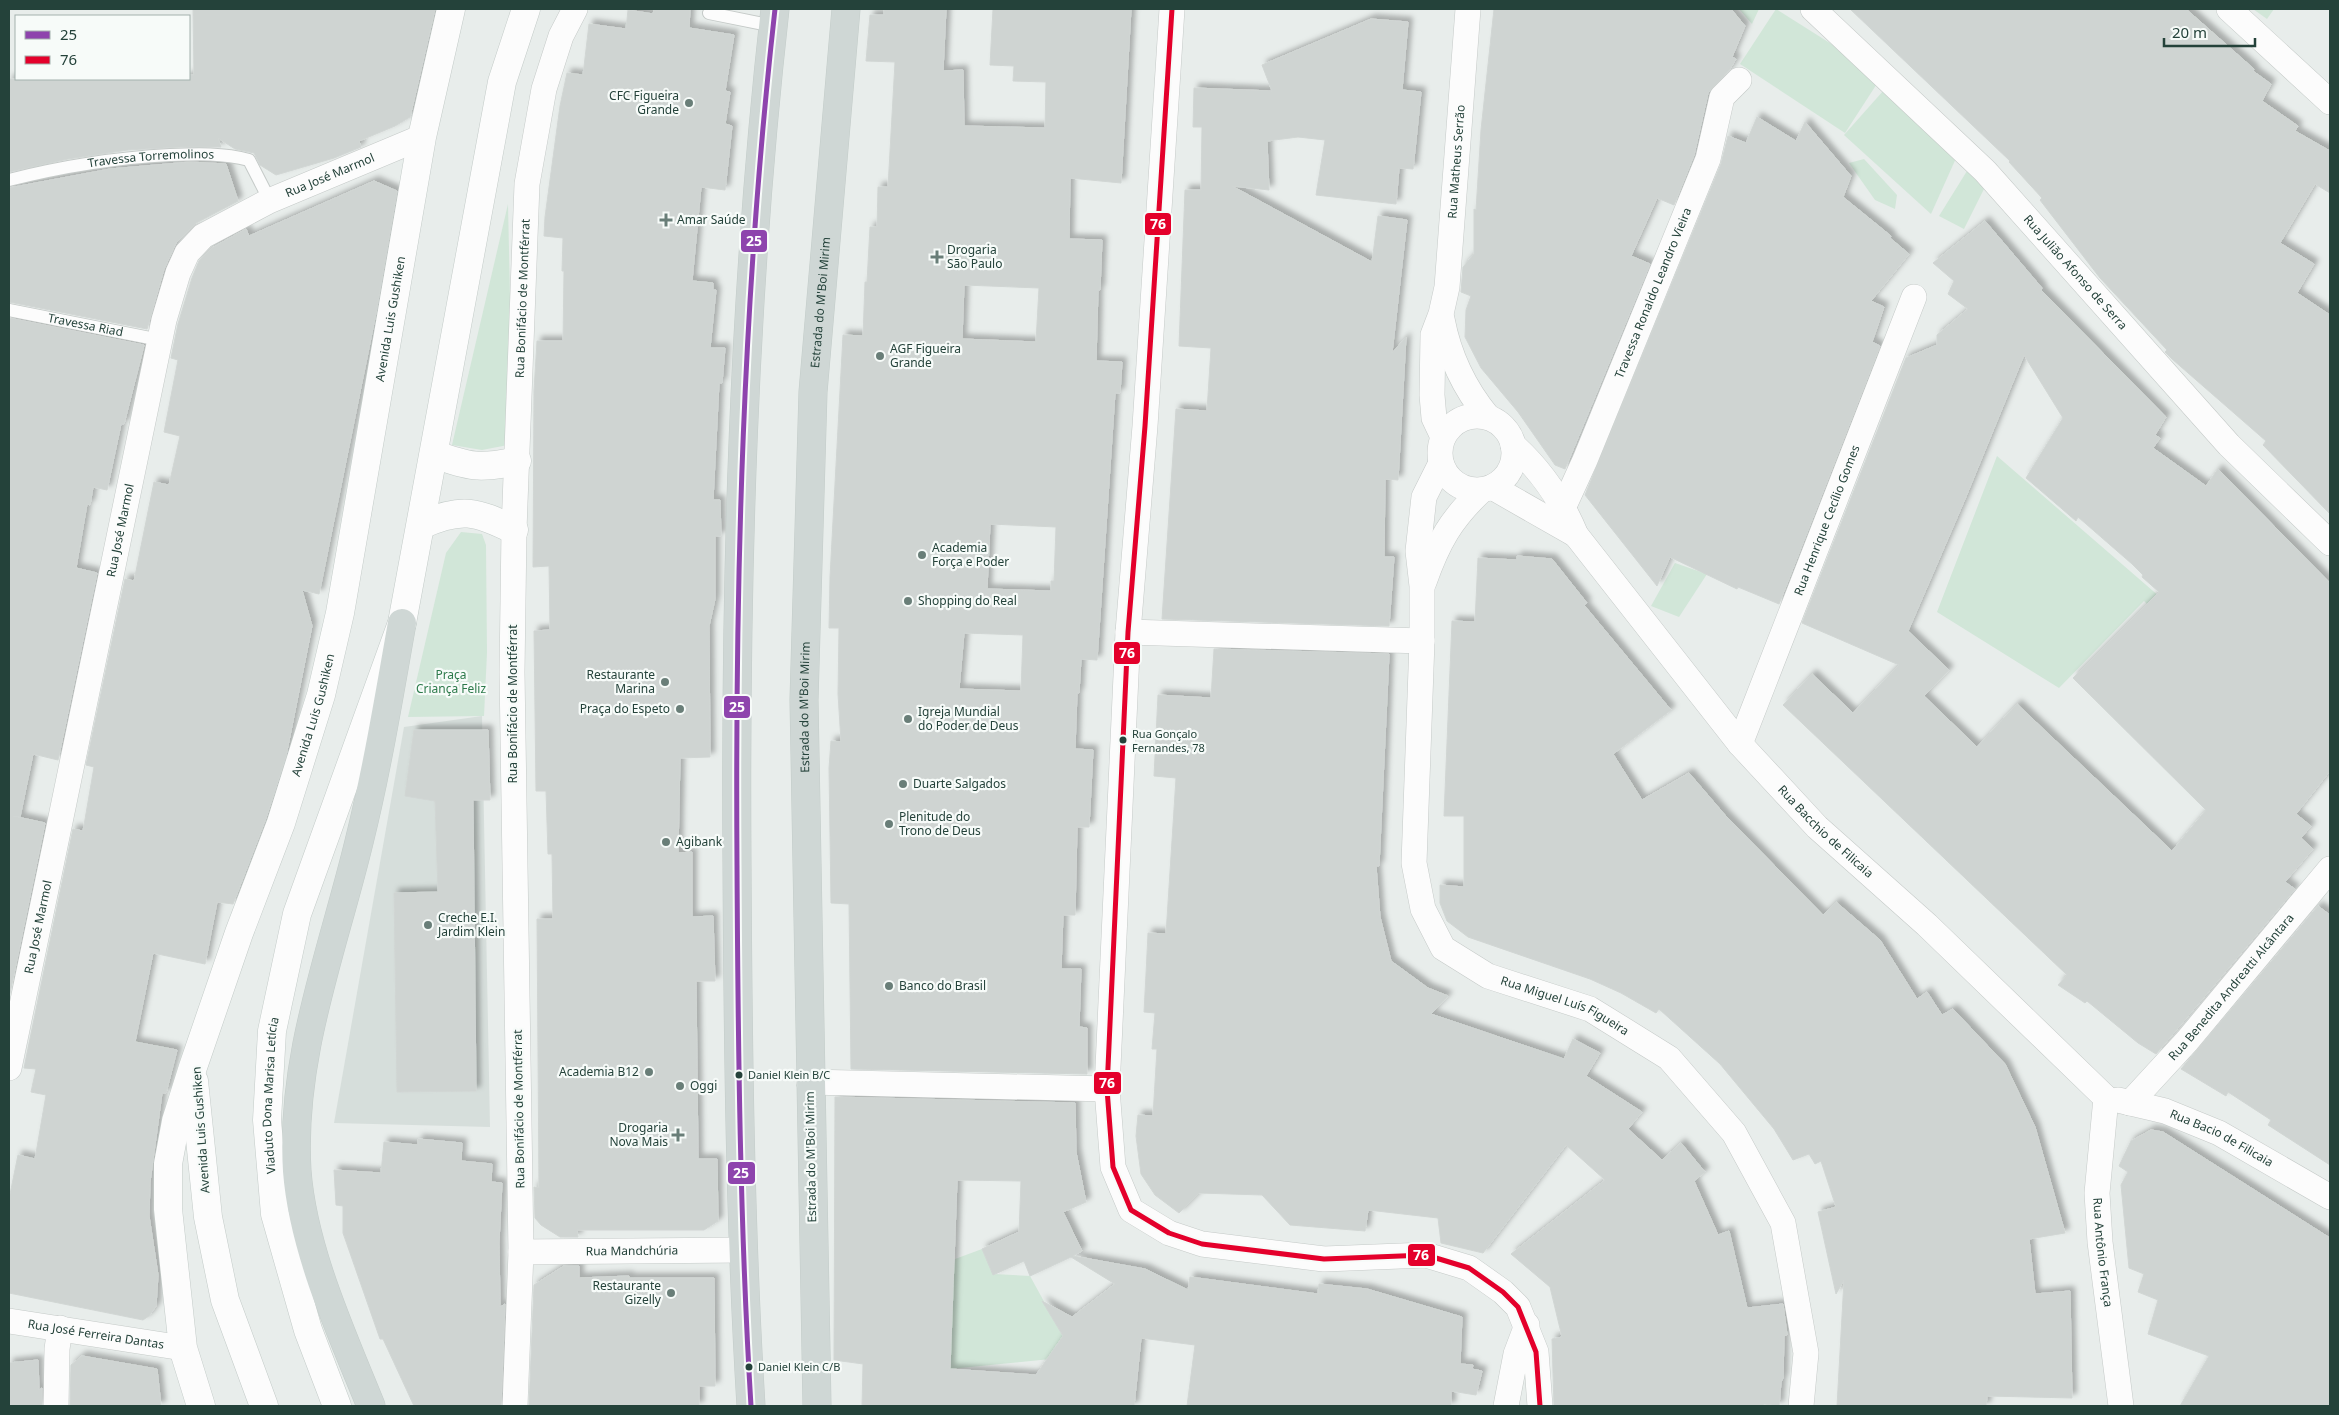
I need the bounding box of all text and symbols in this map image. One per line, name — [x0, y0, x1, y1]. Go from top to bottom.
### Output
legend — [15, 15, 190, 80]
scale bar — [2164, 15, 2255, 47]
text: 20 m — [2172, 22, 2207, 42]
text: 25 — [60, 24, 77, 44]
text: 76 — [60, 49, 77, 69]
place label: CFC Figueira Grande — [609, 87, 679, 118]
marker: CFC Figueira Grande — [683, 97, 695, 109]
street label: Rua Matheus Serrão — [1443, 104, 1469, 219]
street label: Travessa Torremolinos — [87, 145, 215, 171]
street label: Rua José Marmol — [283, 149, 377, 201]
street label: Travessa Ronaldo Leandro Vieira — [1610, 205, 1695, 381]
place label: Amar Saúde — [677, 211, 746, 228]
street label: Rua Julião Afonso de Serra — [2020, 211, 2131, 333]
line badge: 76 — [1144, 212, 1172, 236]
marker: Amar Saúde — [659, 213, 673, 227]
text: 76 — [1150, 214, 1166, 233]
street label: Rua Bonifácio de Montférrat — [511, 218, 534, 378]
line badge: 25 — [740, 229, 768, 253]
text: 25 — [746, 231, 762, 250]
street label: Estrada do M'Boi Mirim — [806, 236, 834, 369]
place label: Drogaria São Paulo — [947, 241, 1002, 272]
marker: Drogaria São Paulo — [931, 251, 943, 263]
street label: Avenida Luis Gushiken — [371, 255, 409, 383]
street label: Travessa Riad — [46, 309, 125, 340]
place label: AGF Figueira Grande — [890, 340, 961, 371]
marker: AGF Figueira Grande — [874, 350, 886, 362]
street label: Rua Henrique Cecílio Gomes — [1790, 442, 1864, 598]
street label: Rua José Marmol — [102, 482, 138, 579]
place label: Academia Força e Poder — [932, 539, 1009, 570]
marker: Academia Força e Poder — [916, 549, 928, 561]
place label: Shopping do Real — [918, 592, 1017, 609]
marker: Shopping do Real — [902, 595, 914, 607]
street label: Rua Bonifácio de Montférrat — [504, 624, 521, 784]
street label: Estrada do M'Boi Mirim — [795, 641, 814, 773]
line badge: 76 — [1113, 641, 1141, 665]
text: 76 — [1119, 643, 1135, 662]
street label: Avenida Luis Gushiken — [287, 652, 338, 778]
park label: Praça Criança Feliz — [416, 666, 486, 697]
place label: Restaurante Marina — [587, 666, 655, 697]
marker: Restaurante Marina — [659, 676, 671, 688]
line badge: 25 — [723, 695, 751, 719]
text: 25 — [729, 697, 745, 716]
place label: Praça do Espeto — [580, 700, 670, 717]
marker: Praça do Espeto — [674, 703, 686, 715]
place label: Igreja Mundial do Poder de Deus — [918, 703, 1019, 734]
marker: Igreja Mundial do Poder de Deus — [902, 713, 914, 725]
place label: Rua Gonçalo Fernandes, 78 — [1132, 726, 1205, 755]
marker: Rua Gonçalo Fernandes, 78 — [1118, 735, 1128, 745]
place label: Duarte Salgados — [913, 775, 1006, 792]
marker: Duarte Salgados — [897, 778, 909, 790]
street label: Rua Bacchio de Filicaia — [1774, 781, 1877, 881]
place label: Plenitude do Trono de Deus — [899, 808, 981, 839]
marker: Plenitude do Trono de Deus — [883, 818, 895, 830]
place label: Agibank — [676, 833, 723, 850]
marker: Agibank — [660, 836, 672, 848]
street label: Rua José Marmol — [20, 879, 56, 975]
place label: Creche E.I. Jardim Klein — [437, 909, 505, 940]
street label: Rua Benedita Andreatti Alcântara — [2164, 910, 2298, 1064]
marker: Creche E.I. Jardim Klein — [422, 919, 434, 931]
street label: Rua Miguel Luís Figueira — [1499, 972, 1632, 1039]
place label: Banco do Brasil — [899, 977, 986, 994]
marker: Banco do Brasil — [883, 980, 895, 992]
street label: Viaduto Dona Marisa Letícia — [258, 1015, 283, 1175]
street label: Rua Bonifácio de Montférrat — [509, 1029, 528, 1189]
place label: Academia B12 — [559, 1063, 639, 1080]
street label: Avenida Luis Gushiken — [188, 1066, 213, 1194]
marker: Academia B12 — [643, 1066, 655, 1078]
place label: Daniel Klein B/C — [748, 1067, 830, 1082]
marker: Daniel Klein B/C — [734, 1070, 744, 1080]
line badge: 76 — [1093, 1071, 1122, 1095]
text: 76 — [1099, 1073, 1115, 1092]
place label: Oggi — [690, 1077, 717, 1094]
marker: Oggi — [674, 1080, 686, 1092]
street label: Estrada do M'Boi Mirim — [801, 1091, 820, 1223]
street label: Rua Bacio de Filicaia — [2167, 1105, 2277, 1171]
place label: Drogaria Nova Mais — [609, 1119, 668, 1150]
marker: Drogaria Nova Mais — [672, 1129, 684, 1141]
line badge: 25 — [727, 1161, 756, 1185]
text: 25 — [733, 1163, 749, 1182]
street label: Rua Antônio França — [2089, 1197, 2117, 1308]
street label: Rua Mandchúria — [586, 1242, 678, 1259]
line badge: 76 — [1407, 1243, 1436, 1267]
text: 76 — [1413, 1245, 1429, 1264]
place label: Restaurante Gizelly — [593, 1277, 662, 1308]
marker: Restaurante Gizelly — [665, 1287, 677, 1299]
street label: Rua José Ferreira Dantas — [27, 1315, 166, 1353]
place label: Daniel Klein C/B — [758, 1359, 840, 1374]
marker: Daniel Klein C/B — [744, 1362, 754, 1372]

